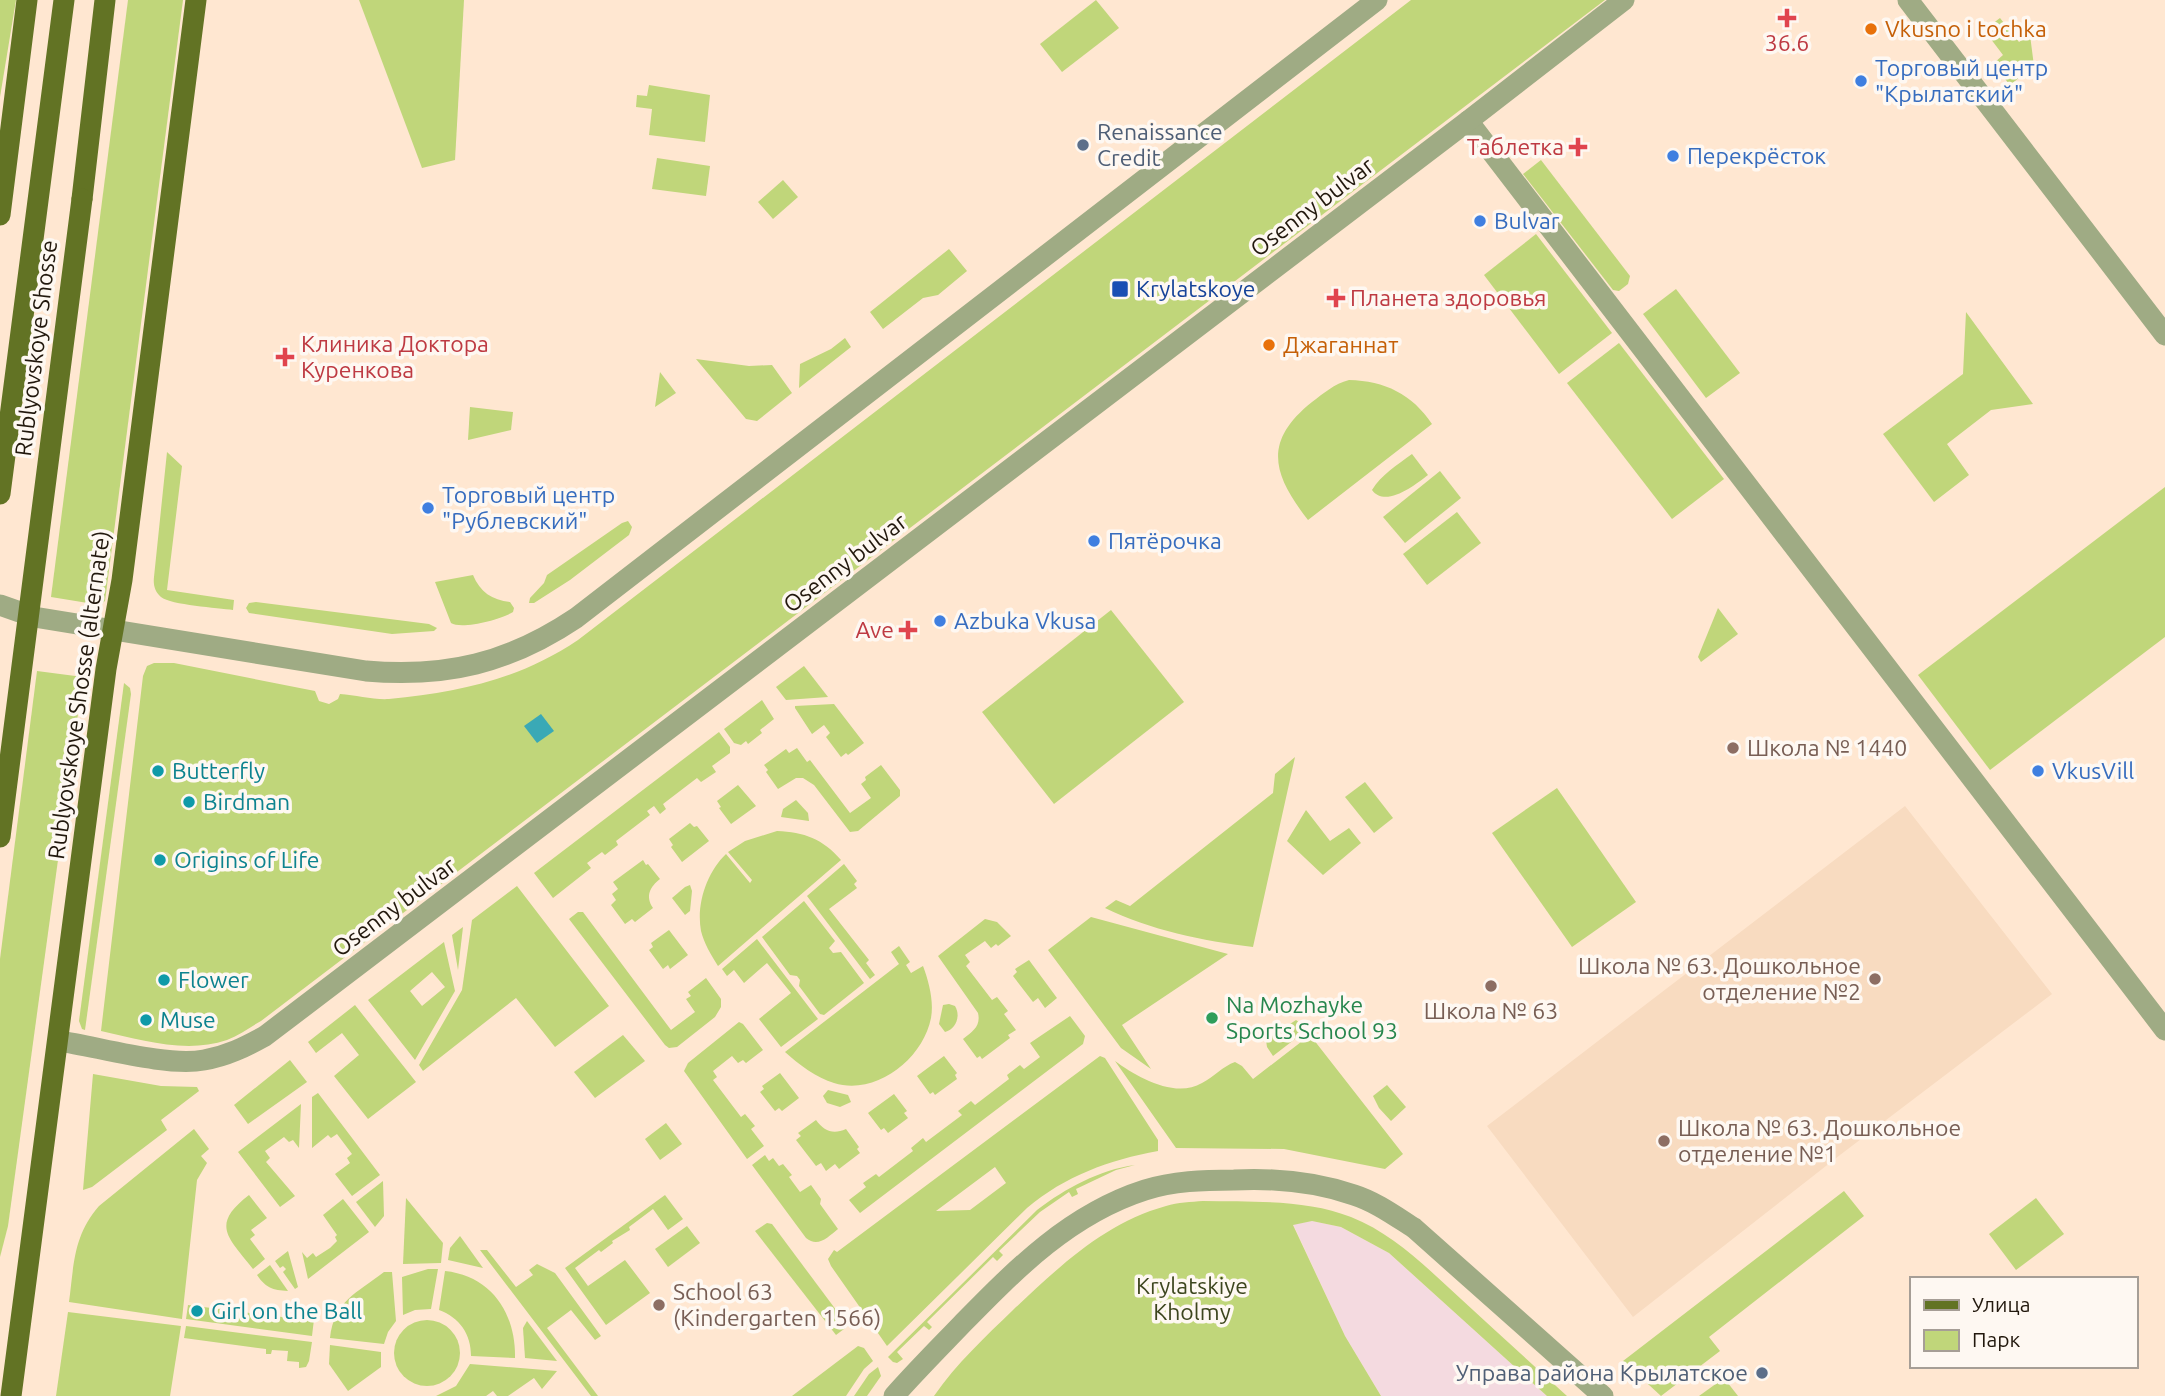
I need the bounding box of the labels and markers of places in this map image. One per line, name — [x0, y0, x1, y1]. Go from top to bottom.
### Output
marker: 36.6 — [1779, 10, 1795, 26]
place label: Vkusno i tochka — [1885, 16, 2047, 41]
marker: Vkusno i tochka — [1863, 21, 1879, 37]
place label: 36.6 — [1765, 30, 1809, 55]
place label: Торговый центр "Крылатский" — [1875, 55, 2048, 106]
marker: Торговый центр "Крылатский" — [1853, 73, 1869, 89]
place label: Renaissance Credit — [1097, 119, 1223, 170]
place label: Таблетка — [1467, 134, 1564, 159]
marker: Renaissance Credit — [1075, 137, 1091, 153]
marker: Таблетка — [1570, 139, 1586, 155]
place label: Перекрёсток — [1687, 143, 1826, 168]
marker: Перекрёсток — [1665, 148, 1681, 164]
place label: Bulvar — [1494, 208, 1560, 233]
marker: Bulvar — [1472, 213, 1488, 229]
place label: Krylatskoye — [1136, 276, 1256, 301]
marker: Krylatskoye — [1110, 279, 1130, 299]
place label: Планета здоровья — [1350, 285, 1546, 310]
marker: Планета здоровья — [1328, 290, 1344, 306]
place label: Клиника Доктора Куренкова — [301, 331, 489, 382]
place label: Джаганнат — [1283, 332, 1398, 357]
marker: Джаганнат — [1261, 337, 1277, 353]
marker: Клиника Доктора Куренкова — [275, 347, 295, 367]
place label: Торговый центр "Рублевский" — [442, 482, 615, 533]
marker: Торговый центр "Рублевский" — [420, 500, 436, 516]
place label: Пятёрочка — [1108, 528, 1222, 553]
marker: Пятёрочка — [1086, 533, 1102, 549]
place label: Azbuka Vkusa — [954, 608, 1096, 633]
marker: Azbuka Vkusa — [932, 613, 948, 629]
place label: Ave — [855, 617, 894, 642]
marker: Ave — [900, 622, 916, 638]
place label: Школа № 1440 — [1747, 735, 1907, 760]
marker: Школа № 1440 — [1725, 740, 1741, 756]
place label: Butterfly — [172, 758, 265, 783]
place label: VkusVill — [2052, 758, 2134, 783]
marker: Butterfly — [150, 763, 166, 779]
marker: VkusVill — [2030, 763, 2046, 779]
place label: Birdman — [203, 789, 290, 814]
marker: Birdman — [181, 794, 197, 810]
place label: Origins of Life — [174, 847, 320, 872]
marker: Origins of Life — [152, 852, 168, 868]
place label: Школа № 63. Дошкольное отделение №2 — [1578, 953, 1861, 1004]
place label: Flower — [178, 967, 249, 992]
marker: Школа № 63. Дошкольное отделение №2 — [1867, 971, 1883, 987]
marker: Flower — [156, 972, 172, 988]
marker: Школа № 63 — [1483, 978, 1499, 994]
place label: Na Mozhayke Sports School 93 — [1226, 992, 1398, 1043]
place label: Школа № 63 — [1424, 998, 1558, 1023]
place label: Muse — [160, 1007, 216, 1032]
marker: Na Mozhayke Sports School 93 — [1204, 1010, 1220, 1026]
marker: Muse — [138, 1012, 154, 1028]
place label: Школа № 63. Дошкольное отделение №1 — [1678, 1115, 1961, 1166]
marker: Школа № 63. Дошкольное отделение №1 — [1656, 1133, 1672, 1149]
place label: School 63 (Kindergarten 1566) — [673, 1279, 881, 1331]
marker: School 63 (Kindergarten 1566) — [651, 1297, 667, 1313]
place label: Girl on the Ball — [211, 1298, 362, 1323]
marker: Girl on the Ball — [189, 1303, 205, 1319]
place label: Управа района Крылатское — [1456, 1360, 1748, 1385]
marker: Управа района Крылатское — [1754, 1365, 1770, 1381]

